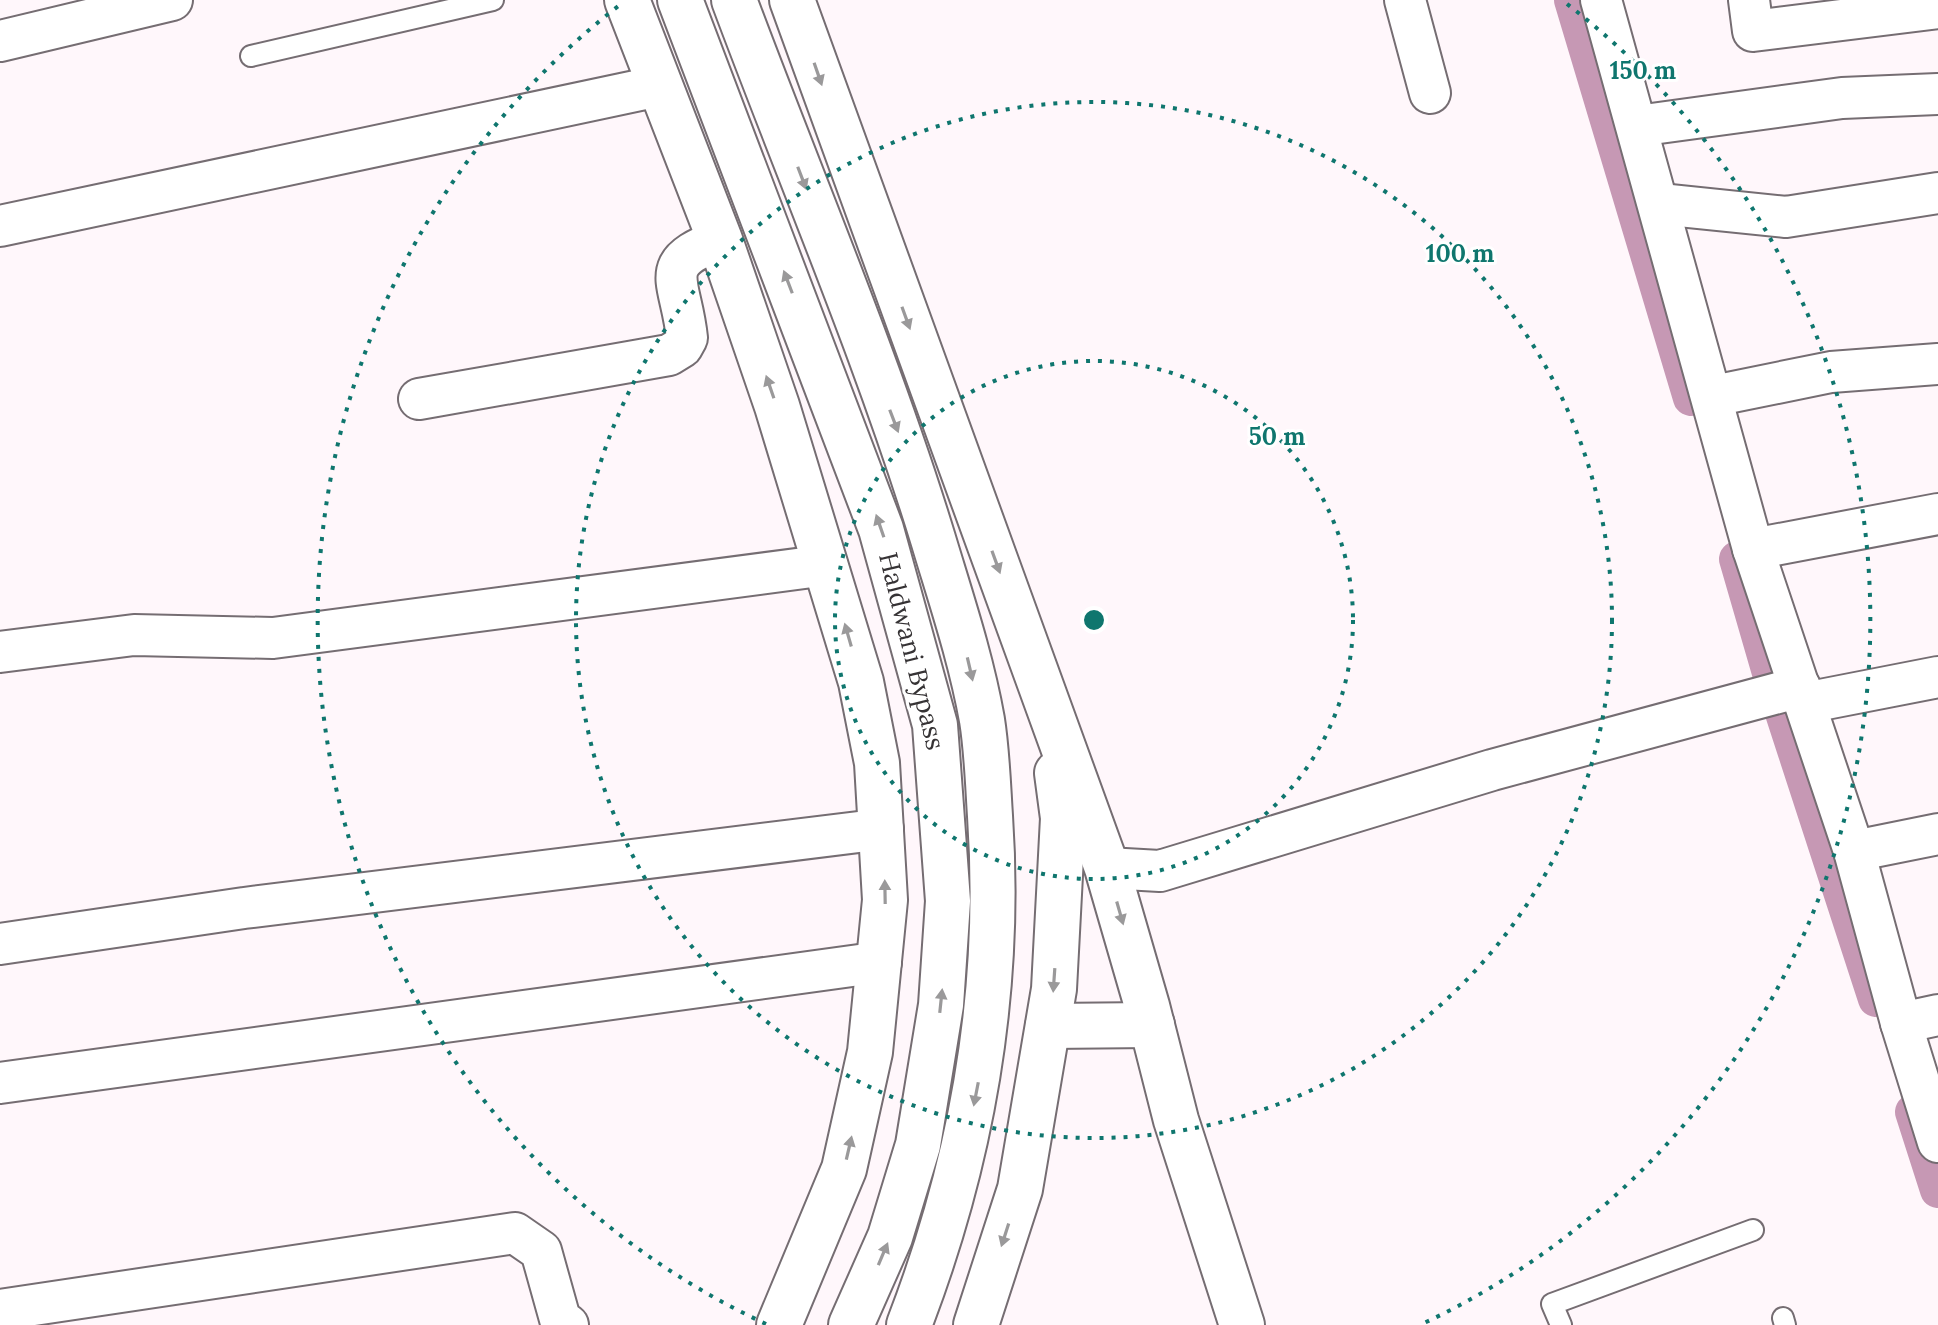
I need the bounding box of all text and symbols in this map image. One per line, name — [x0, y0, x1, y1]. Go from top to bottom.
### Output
text: 150 m — [1610, 55, 1676, 86]
one-way arrow — [813, 62, 825, 86]
one-way arrow — [796, 166, 809, 190]
text: 100 m — [1426, 238, 1494, 269]
one-way arrow — [781, 270, 794, 294]
one-way arrow — [900, 307, 913, 331]
one-way arrow — [764, 375, 776, 399]
one-way arrow — [888, 409, 901, 433]
text: 50 m — [1249, 421, 1305, 452]
one-way arrow — [873, 513, 885, 537]
street label: Haldwani Bypass — [872, 549, 953, 753]
one-way arrow — [990, 550, 1003, 574]
centre of rings — [1080, 606, 1108, 634]
one-way arrow — [841, 623, 854, 647]
one-way arrow — [964, 657, 977, 682]
one-way arrow — [878, 879, 891, 904]
one-way arrow — [1114, 901, 1127, 925]
one-way arrow — [1047, 968, 1060, 993]
one-way arrow — [934, 988, 947, 1013]
one-way arrow — [970, 1082, 982, 1107]
one-way arrow — [843, 1136, 856, 1161]
one-way arrow — [998, 1223, 1011, 1247]
one-way arrow — [876, 1242, 889, 1266]

